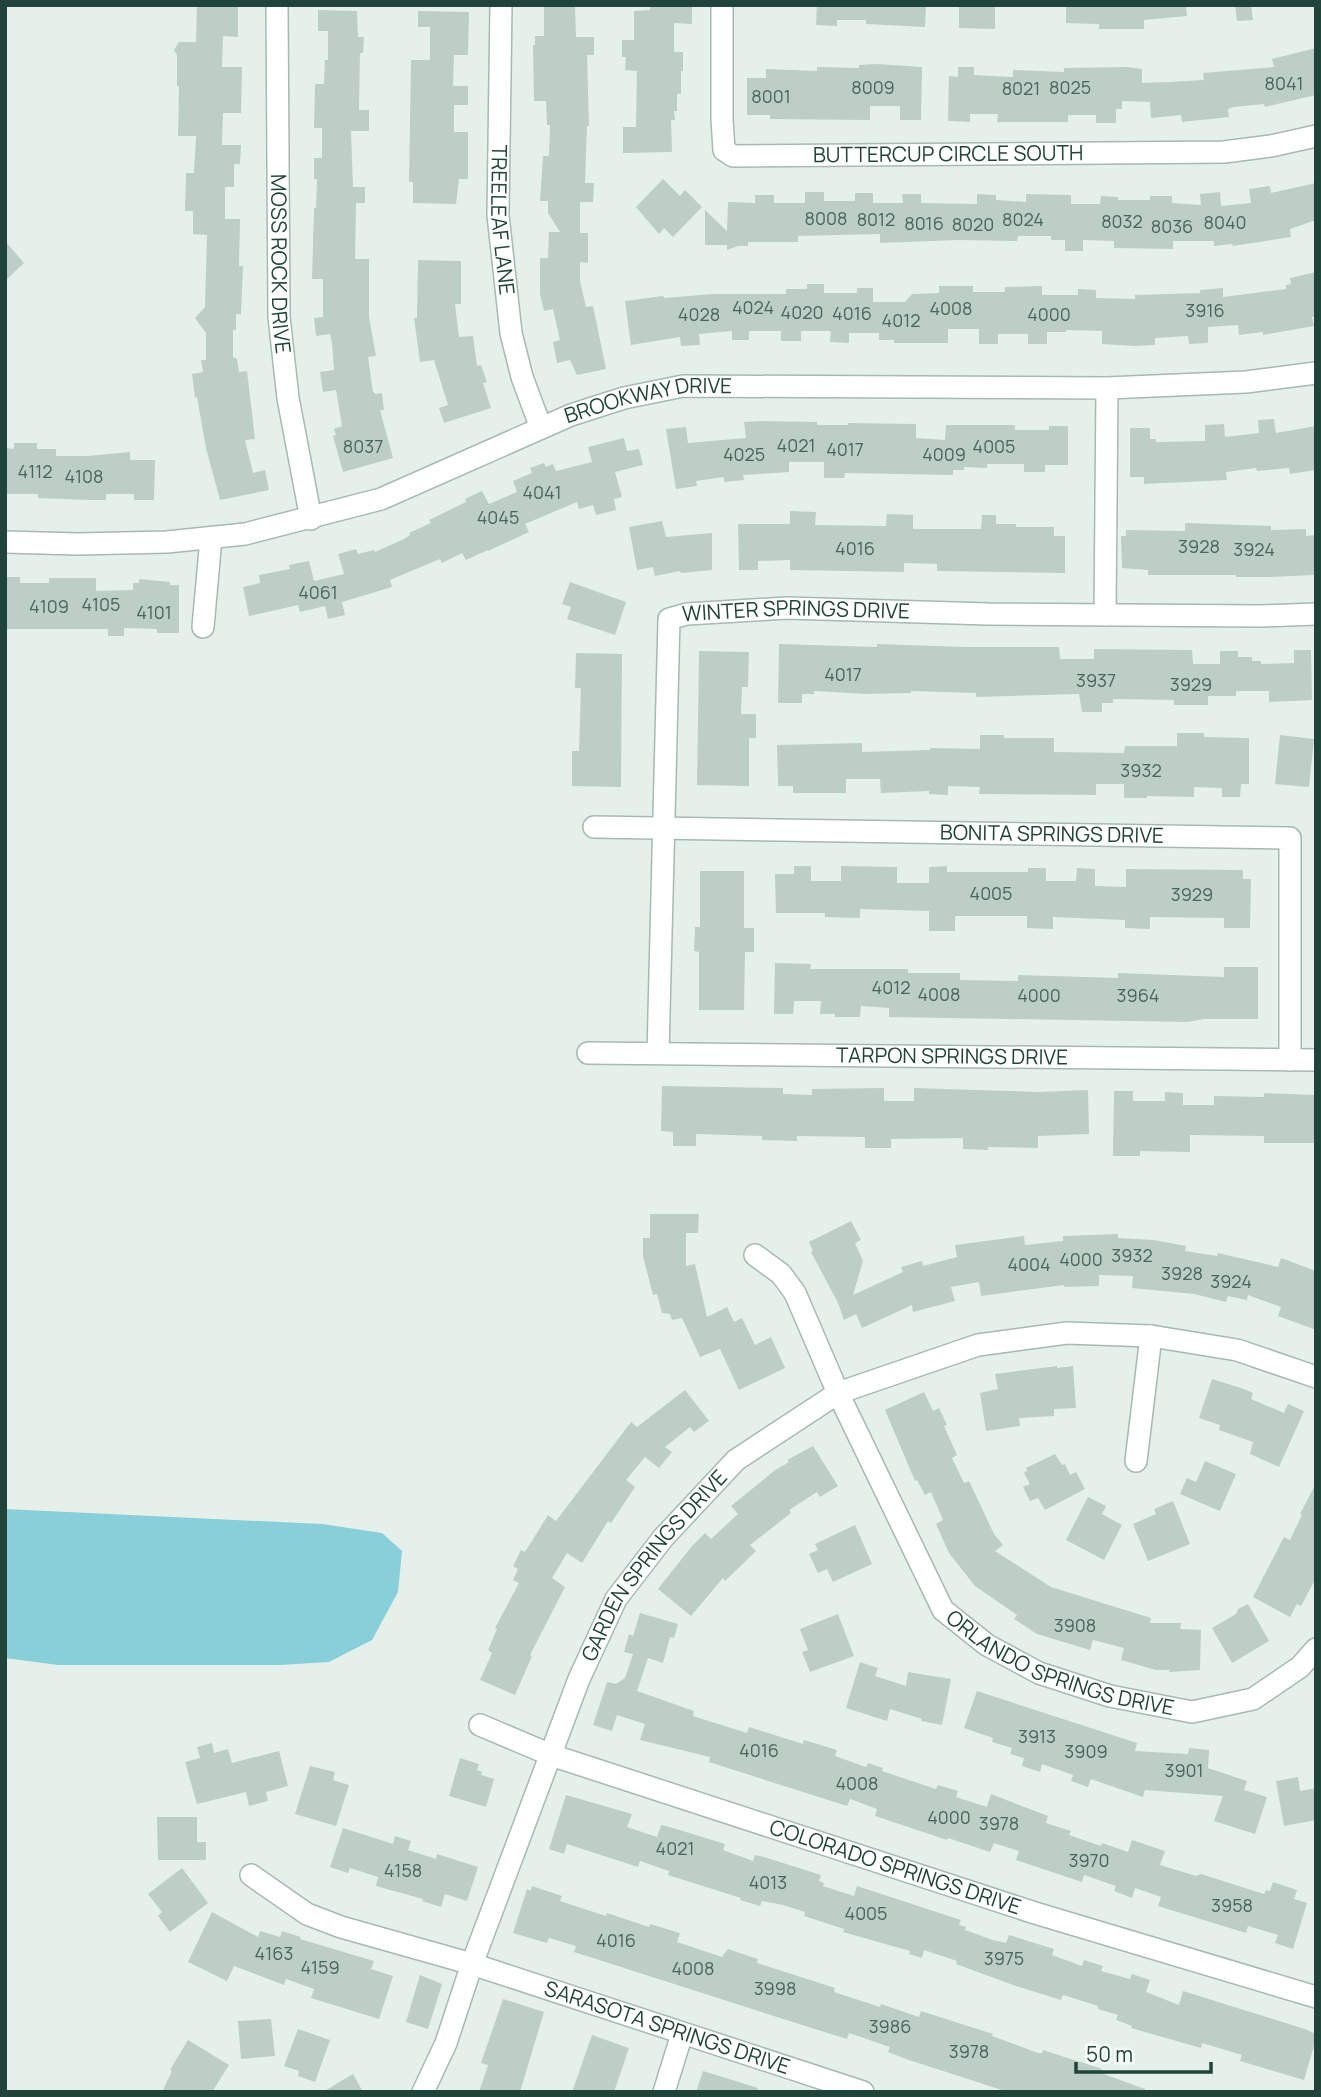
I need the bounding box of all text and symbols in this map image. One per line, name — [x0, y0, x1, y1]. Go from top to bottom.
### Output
house number: 8041 — [1264, 71, 1304, 95]
house number: 8009 — [851, 75, 895, 99]
house number: 8025 — [1049, 75, 1091, 99]
house number: 8021 — [1002, 76, 1040, 100]
house number: 8001 — [751, 84, 791, 108]
street label: BUTTERCUP CIRCLE SOUTH — [813, 138, 1083, 168]
street label: TREELEAF LANE — [485, 144, 522, 296]
street label: MOSS ROCK DRIVE — [265, 174, 298, 355]
house number: 8008 — [805, 206, 847, 230]
house number: 8012 — [857, 207, 895, 231]
house number: 8024 — [1002, 207, 1044, 231]
house number: 8032 — [1101, 209, 1143, 233]
house number: 8040 — [1203, 210, 1247, 234]
house number: 8016 — [904, 211, 944, 235]
house number: 8020 — [952, 212, 994, 236]
house number: 8036 — [1151, 214, 1193, 238]
house number: 4024 — [732, 295, 774, 319]
house number: 4008 — [929, 296, 973, 320]
house number: 3916 — [1185, 298, 1225, 322]
house number: 4020 — [781, 300, 823, 324]
house number: 4016 — [832, 301, 872, 325]
house number: 4028 — [678, 302, 720, 326]
house number: 4000 — [1027, 302, 1071, 326]
house number: 4012 — [882, 308, 920, 332]
street label: BROOKWAY DRIVE — [560, 370, 732, 429]
house number: 4021 — [777, 433, 815, 457]
house number: 8037 — [343, 434, 383, 458]
house number: 4005 — [973, 434, 1015, 458]
house number: 4017 — [826, 437, 864, 461]
house number: 4025 — [723, 442, 765, 466]
house number: 4009 — [922, 442, 966, 466]
house number: 4112 — [18, 459, 52, 483]
house number: 4108 — [64, 464, 104, 488]
house number: 4041 — [522, 480, 562, 504]
house number: 4045 — [477, 505, 519, 529]
house number: 3928 — [1178, 534, 1220, 558]
house number: 4016 — [835, 536, 875, 560]
house number: 3924 — [1233, 537, 1275, 561]
house number: 4061 — [298, 580, 338, 604]
house number: 4105 — [81, 592, 121, 616]
street label: WINTER SPRINGS DRIVE — [681, 593, 910, 627]
house number: 4109 — [29, 594, 69, 618]
house number: 4101 — [136, 600, 172, 624]
house number: 4017 — [824, 662, 862, 686]
house number: 3937 — [1076, 668, 1116, 692]
house number: 3929 — [1170, 672, 1212, 696]
house number: 3932 — [1120, 758, 1162, 782]
street label: BONITA SPRINGS DRIVE — [940, 817, 1164, 849]
house number: 4005 — [970, 881, 1012, 905]
house number: 3929 — [1171, 882, 1213, 906]
house number: 4012 — [872, 975, 910, 999]
house number: 4008 — [917, 982, 961, 1006]
house number: 4000 — [1017, 983, 1061, 1007]
house number: 3964 — [1117, 983, 1159, 1007]
street label: TARPON SPRINGS DRIVE — [836, 1040, 1068, 1071]
house number: 3932 — [1111, 1243, 1153, 1267]
house number: 4000 — [1059, 1247, 1103, 1271]
house number: 4004 — [1007, 1252, 1051, 1276]
house number: 3928 — [1161, 1261, 1203, 1285]
house number: 3924 — [1210, 1269, 1252, 1293]
street label: GARDEN SPRINGS DRIVE — [574, 1463, 733, 1665]
street label: ORLANDO SPRINGS DRIVE — [941, 1603, 1177, 1721]
house number: 3908 — [1054, 1613, 1096, 1637]
house number: 3913 — [1018, 1724, 1056, 1748]
house number: 4016 — [739, 1738, 779, 1762]
house number: 3909 — [1064, 1739, 1108, 1763]
house number: 3901 — [1164, 1758, 1204, 1782]
house number: 4008 — [835, 1771, 879, 1795]
house number: 4000 — [927, 1805, 971, 1829]
house number: 3978 — [979, 1811, 1019, 1835]
street label: COLORADO SPRINGS DRIVE — [766, 1812, 1025, 1920]
house number: 4021 — [656, 1836, 694, 1860]
house number: 3970 — [1069, 1848, 1109, 1872]
house number: 4158 — [384, 1858, 422, 1882]
house number: 4013 — [749, 1870, 787, 1894]
house number: 3958 — [1211, 1893, 1253, 1917]
house number: 4005 — [845, 1901, 887, 1925]
house number: 4016 — [596, 1928, 636, 1952]
house number: 4163 — [255, 1941, 293, 1965]
house number: 3975 — [984, 1946, 1024, 1970]
house number: 4159 — [300, 1955, 340, 1979]
house number: 4008 — [671, 1956, 715, 1980]
street label: SARASOTA SPRINGS DRIVE — [541, 1974, 794, 2080]
house number: 3998 — [754, 1976, 796, 2000]
house number: 3986 — [869, 2014, 911, 2038]
scale bar — [1076, 2030, 1211, 2074]
house number: 3978 — [949, 2039, 989, 2063]
text: 50 m — [1086, 2040, 1133, 2068]

